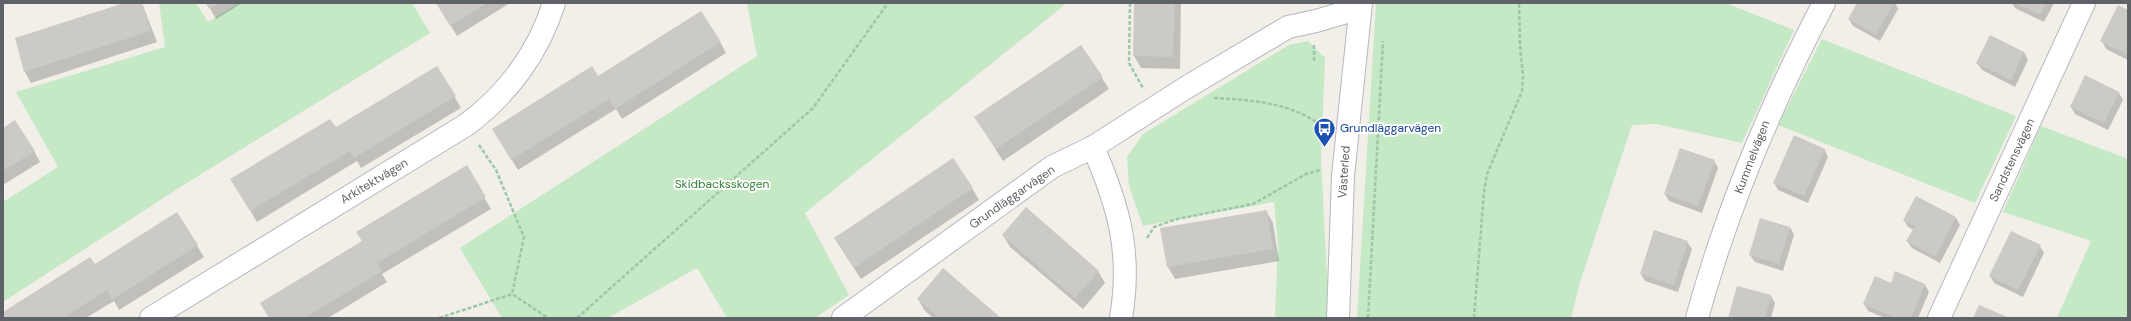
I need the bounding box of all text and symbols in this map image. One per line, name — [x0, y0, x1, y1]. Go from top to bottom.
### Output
bus stop icon: Grundläggarvägen — [1312, 115, 1338, 148]
street label: Sandstensvägen — [1986, 116, 2038, 204]
street label: Kummelvägen — [1731, 118, 1773, 196]
place label: Grundläggarvägen — [1340, 120, 1441, 136]
street label: Västerled — [1334, 145, 1354, 199]
street label: Arkitektvägen — [337, 154, 411, 207]
street label: Grundläggarvägen — [966, 161, 1058, 233]
park label: Skidbacksskogen — [675, 176, 769, 192]

